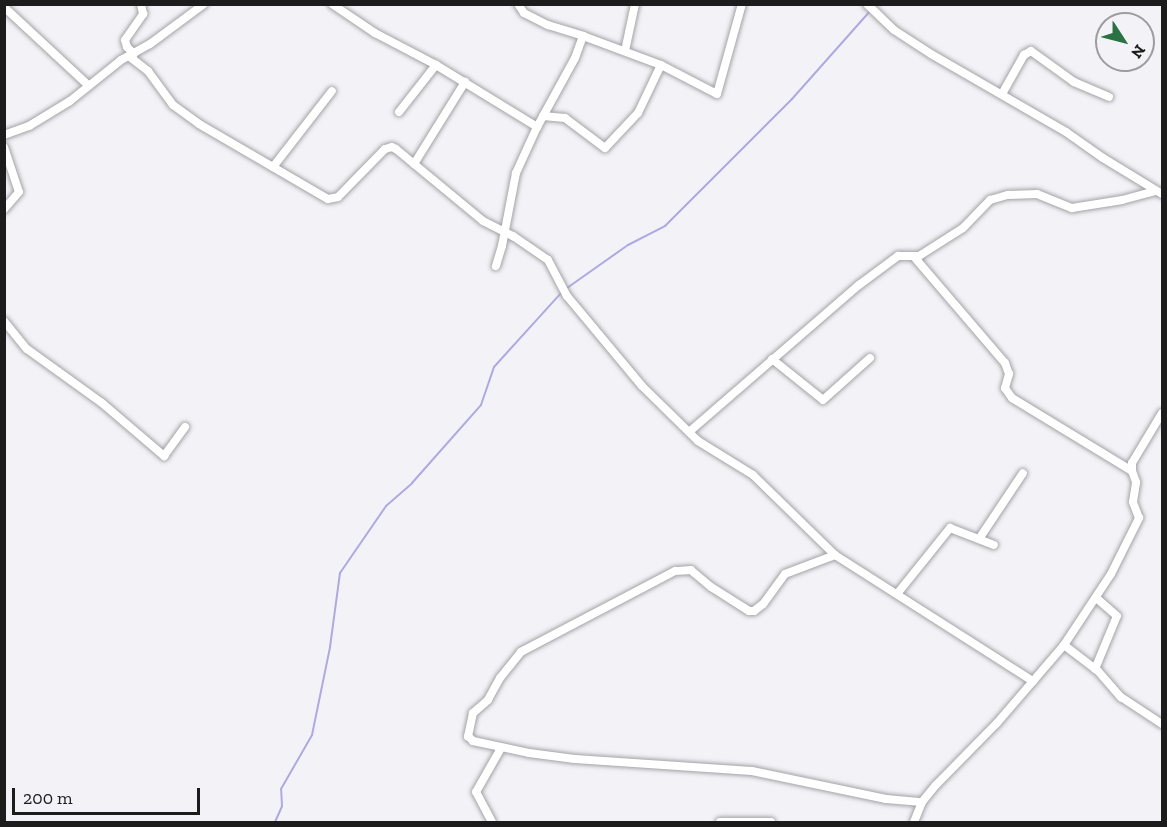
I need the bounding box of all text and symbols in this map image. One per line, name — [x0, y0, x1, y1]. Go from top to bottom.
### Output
north arrow — [1095, 12, 1155, 72]
text: N — [1127, 41, 1150, 62]
scale bar — [15, 776, 202, 814]
text: 200 m — [23, 787, 73, 809]

